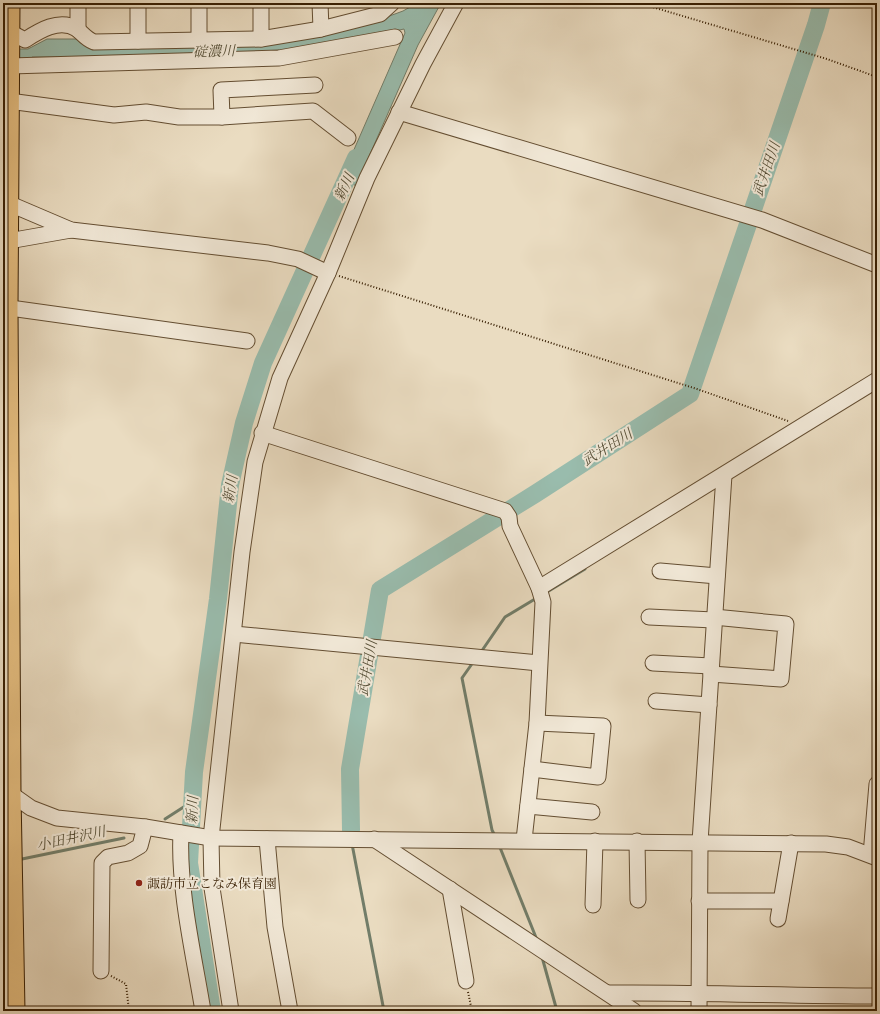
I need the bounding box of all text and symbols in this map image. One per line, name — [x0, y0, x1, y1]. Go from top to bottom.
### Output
water label: 碇濃川 — [193, 42, 237, 62]
water label: 武井田川 — [749, 138, 785, 199]
water label: 新川 — [331, 169, 360, 204]
water label: 武井田川 — [579, 424, 638, 470]
water label: 新川 — [220, 472, 242, 504]
water label: 武井田川 — [354, 637, 382, 697]
water label: 新川 — [183, 794, 203, 825]
water label: 小田井沢川 — [35, 822, 109, 855]
place label: 諏訪市立こなみ保育園 — [147, 876, 277, 892]
marker: 諏訪市立こなみ保育園 — [134, 878, 144, 888]

